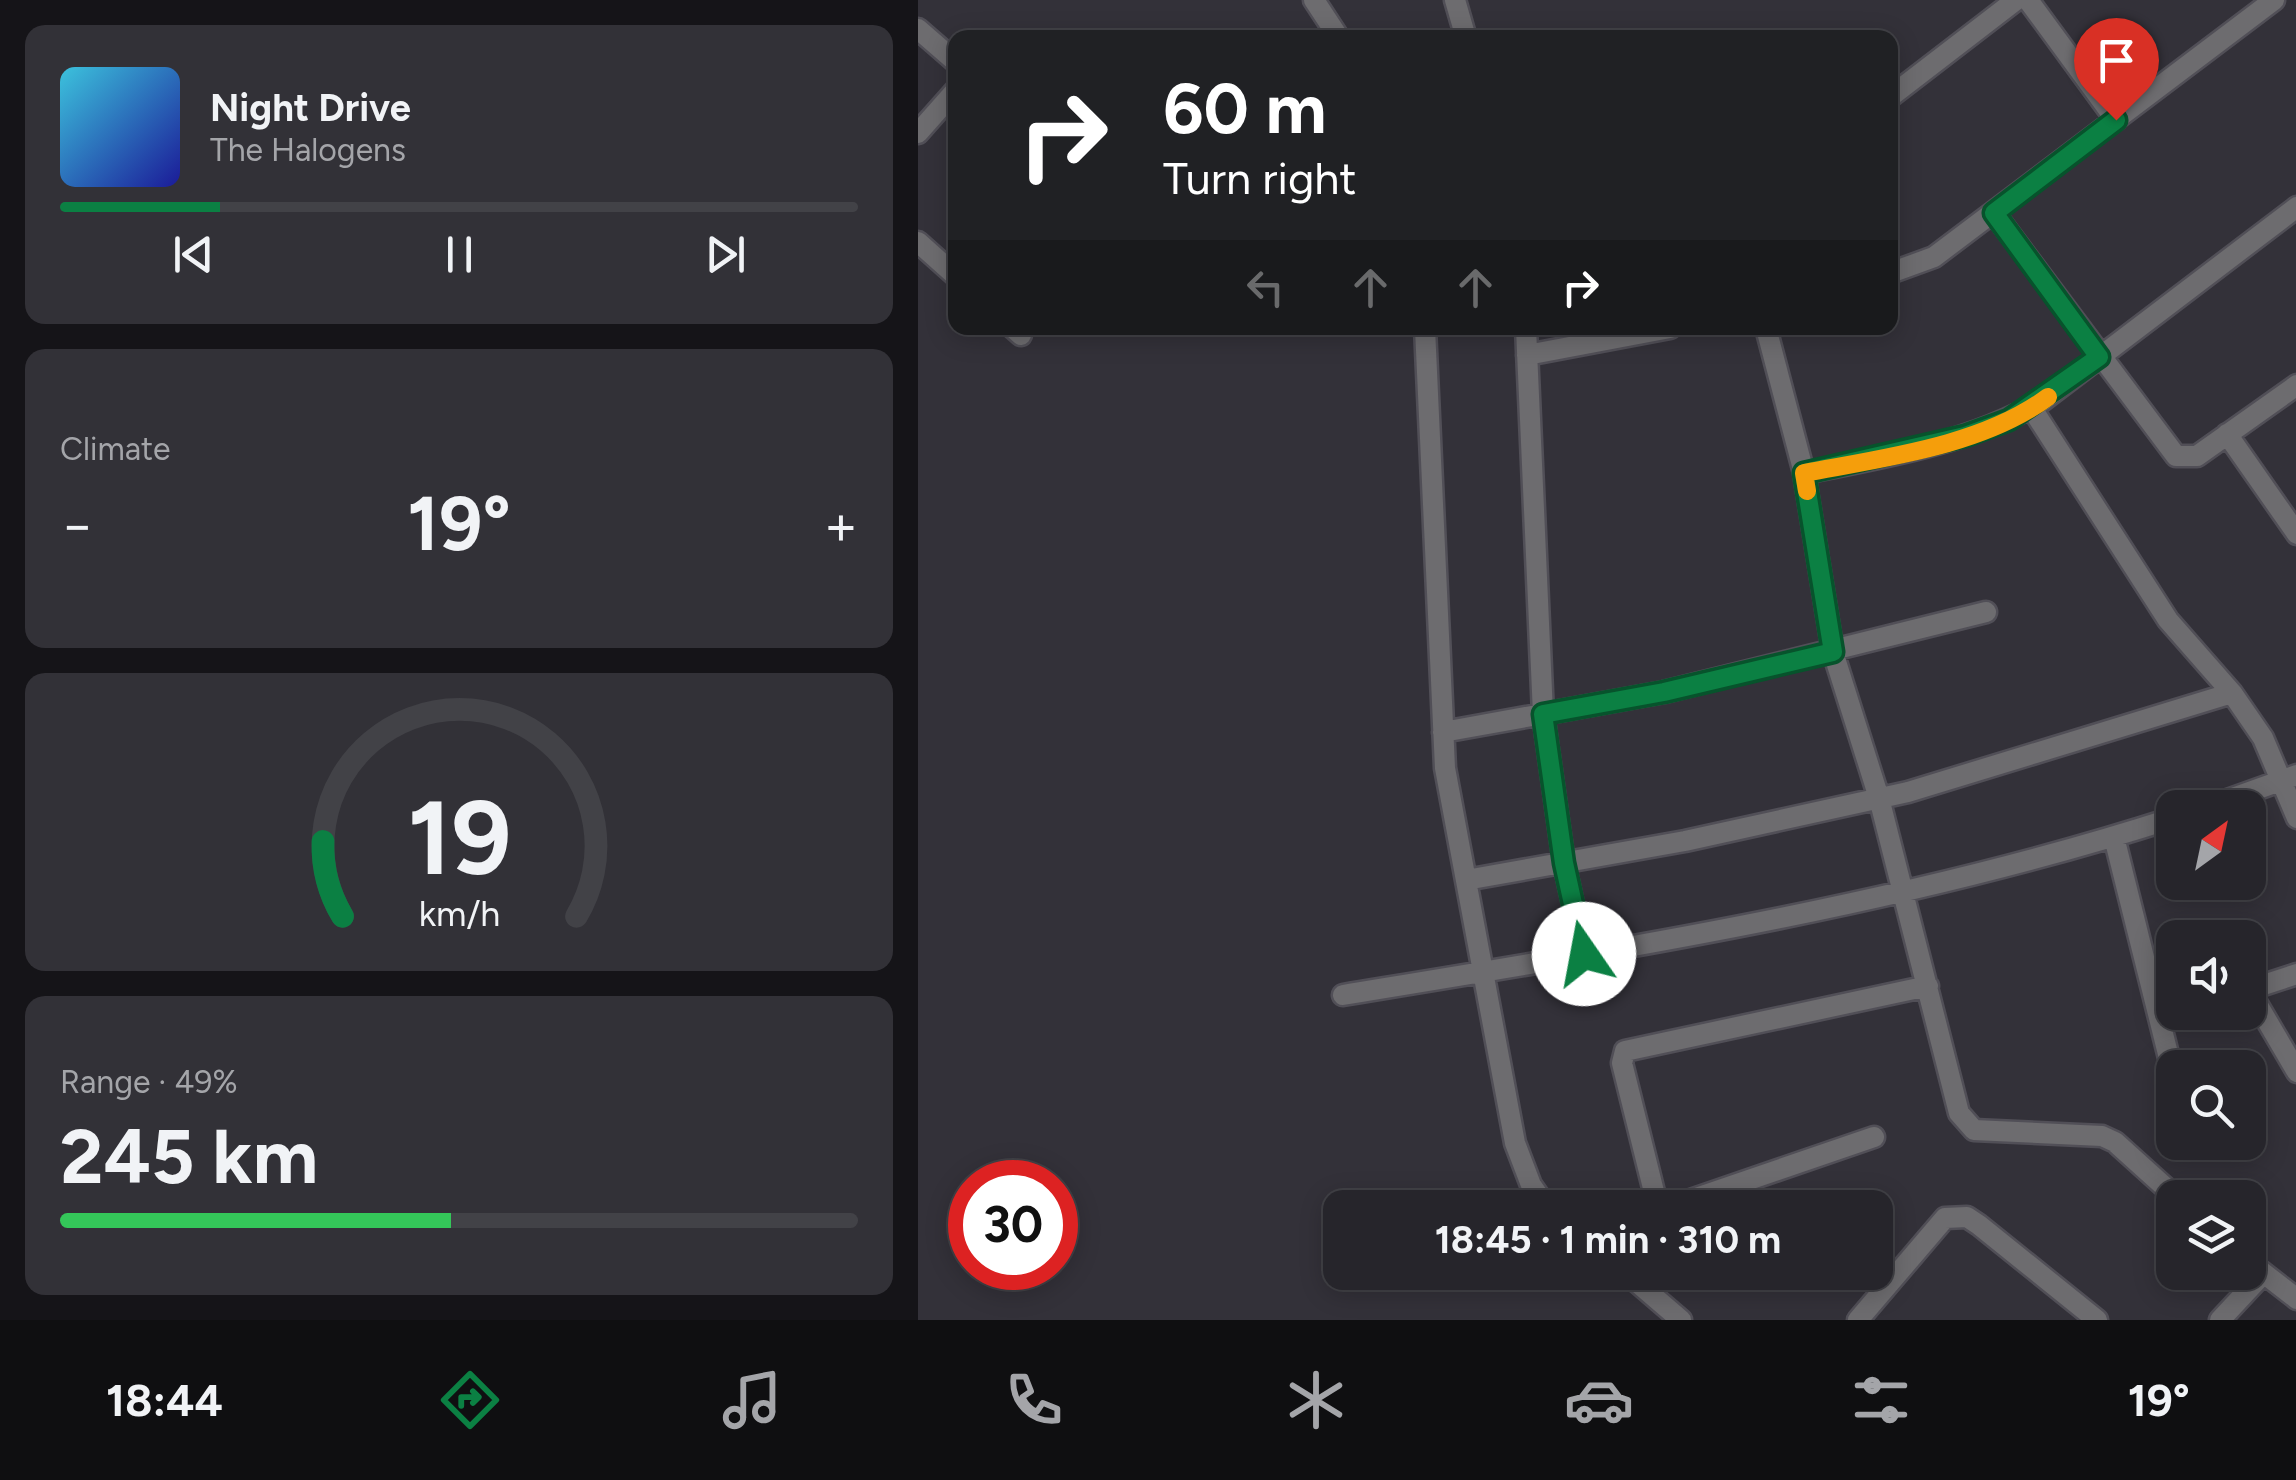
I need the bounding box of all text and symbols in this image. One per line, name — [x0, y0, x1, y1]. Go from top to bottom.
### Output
pin — [2074, 18, 2159, 121]
icon: arrive — [2089, 33, 2144, 88]
text: 60 m — [1163, 66, 1327, 151]
icon: right — [998, 70, 1128, 200]
text: Night Drive — [210, 85, 411, 131]
text: The Halogens — [210, 131, 406, 169]
text: Turn right — [1163, 151, 1356, 205]
icon: previous — [166, 227, 221, 282]
icon: pause — [432, 227, 487, 282]
icon: next — [698, 227, 753, 282]
icon: left — [1238, 260, 1293, 315]
icon: ahead — [1343, 260, 1398, 315]
icon: ahead — [1448, 260, 1503, 315]
icon: right — [1553, 260, 1608, 315]
text: Climate — [60, 430, 171, 468]
text: 19° — [407, 479, 511, 569]
text: − — [60, 492, 94, 558]
text: + — [824, 492, 858, 558]
text: 19 — [407, 775, 511, 900]
north arrow — [2156, 790, 2266, 900]
map controls — [2156, 790, 2266, 1290]
text: km/h — [418, 892, 500, 935]
position arrow — [1532, 902, 1636, 1006]
button: sound — [2156, 920, 2266, 1030]
button: search — [2156, 1050, 2266, 1160]
text: Range · 49% — [60, 1063, 238, 1101]
text: 245 km — [60, 1112, 318, 1202]
speed limit sign: 30 — [948, 1160, 1078, 1290]
button: layers — [2156, 1180, 2266, 1290]
text: 18:45 · 1 min · 310 m — [1435, 1217, 1781, 1263]
icon: directions — [435, 1365, 505, 1435]
icon: music — [717, 1365, 787, 1435]
icon: phone — [999, 1365, 1069, 1435]
icon: climate — [1281, 1365, 1351, 1435]
icon: car — [1564, 1365, 1634, 1435]
icon: filters — [1846, 1365, 1916, 1435]
text: 18:44 — [106, 1373, 223, 1427]
text: 19° — [2128, 1373, 2190, 1427]

